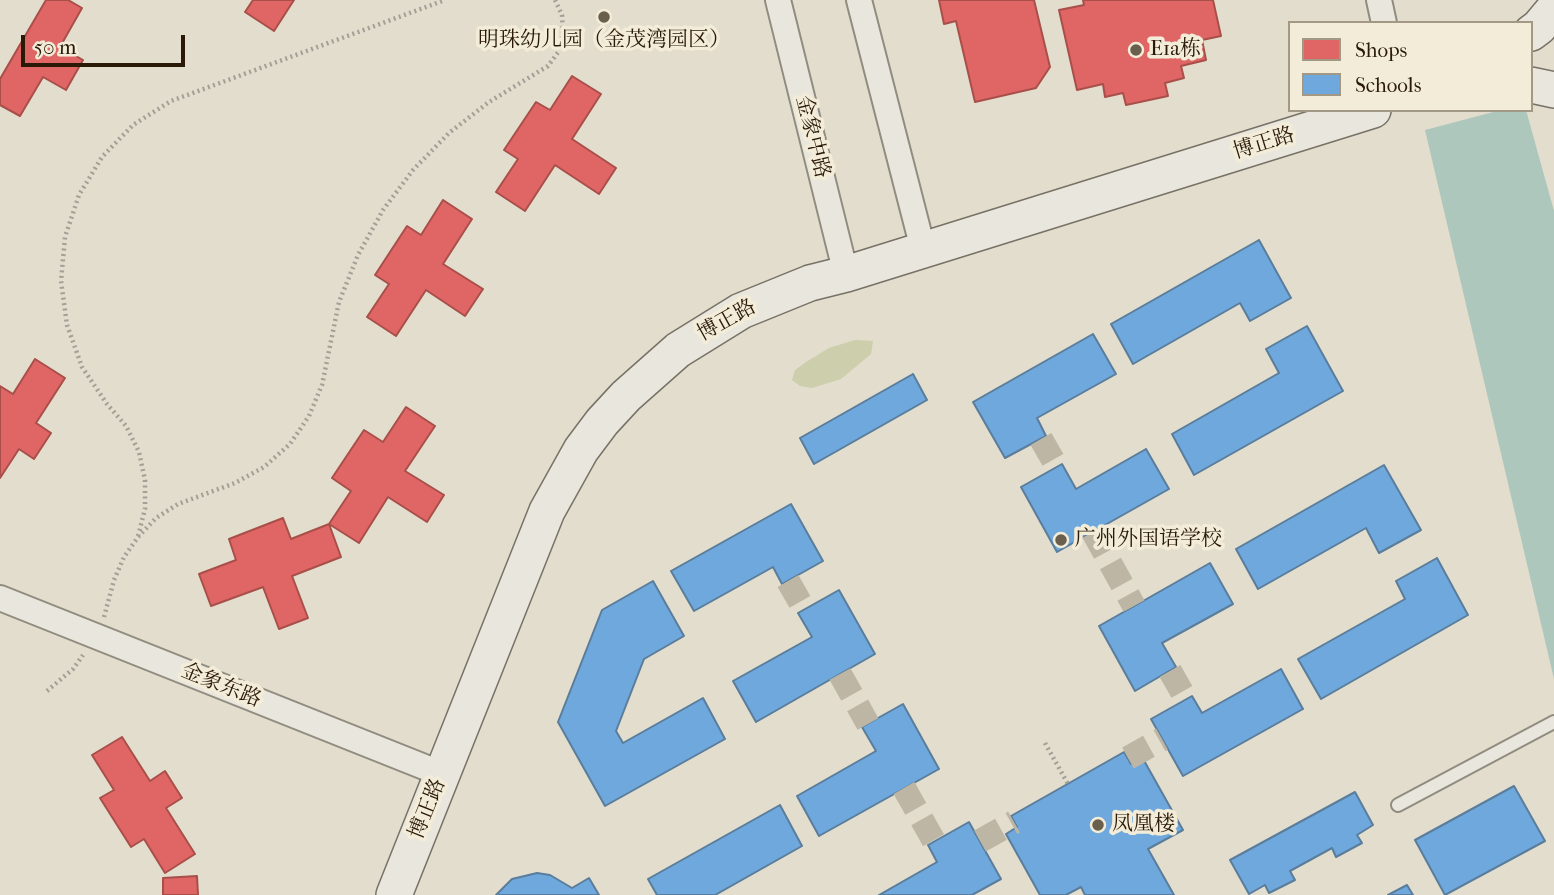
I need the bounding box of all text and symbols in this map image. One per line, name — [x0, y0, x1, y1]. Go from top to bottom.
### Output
marker: 明珠幼儿园（金茂湾园区） — [596, 9, 612, 25]
scale bar — [24, 21, 189, 65]
legend — [1288, 21, 1533, 112]
place label: 明珠幼儿园（金茂湾园区） — [478, 28, 730, 54]
text: 50 m — [34, 35, 77, 59]
place label: E1a栋 — [1150, 37, 1201, 63]
text: Shops — [1355, 38, 1407, 62]
marker: E1a栋 — [1128, 42, 1144, 58]
text: Schools — [1355, 73, 1421, 97]
street label: 金象中路 — [790, 93, 834, 181]
street label: 博正路 — [1230, 123, 1298, 165]
street label: 博正路 — [693, 295, 761, 347]
place label: 广州外国语学校 — [1075, 527, 1222, 553]
marker: 广州外国语学校 — [1053, 532, 1069, 548]
street label: 金象东路 — [177, 659, 265, 713]
street label: 博正路 — [405, 775, 451, 843]
place label: 凤凰楼 — [1112, 812, 1175, 838]
marker: 凤凰楼 — [1090, 817, 1106, 833]

